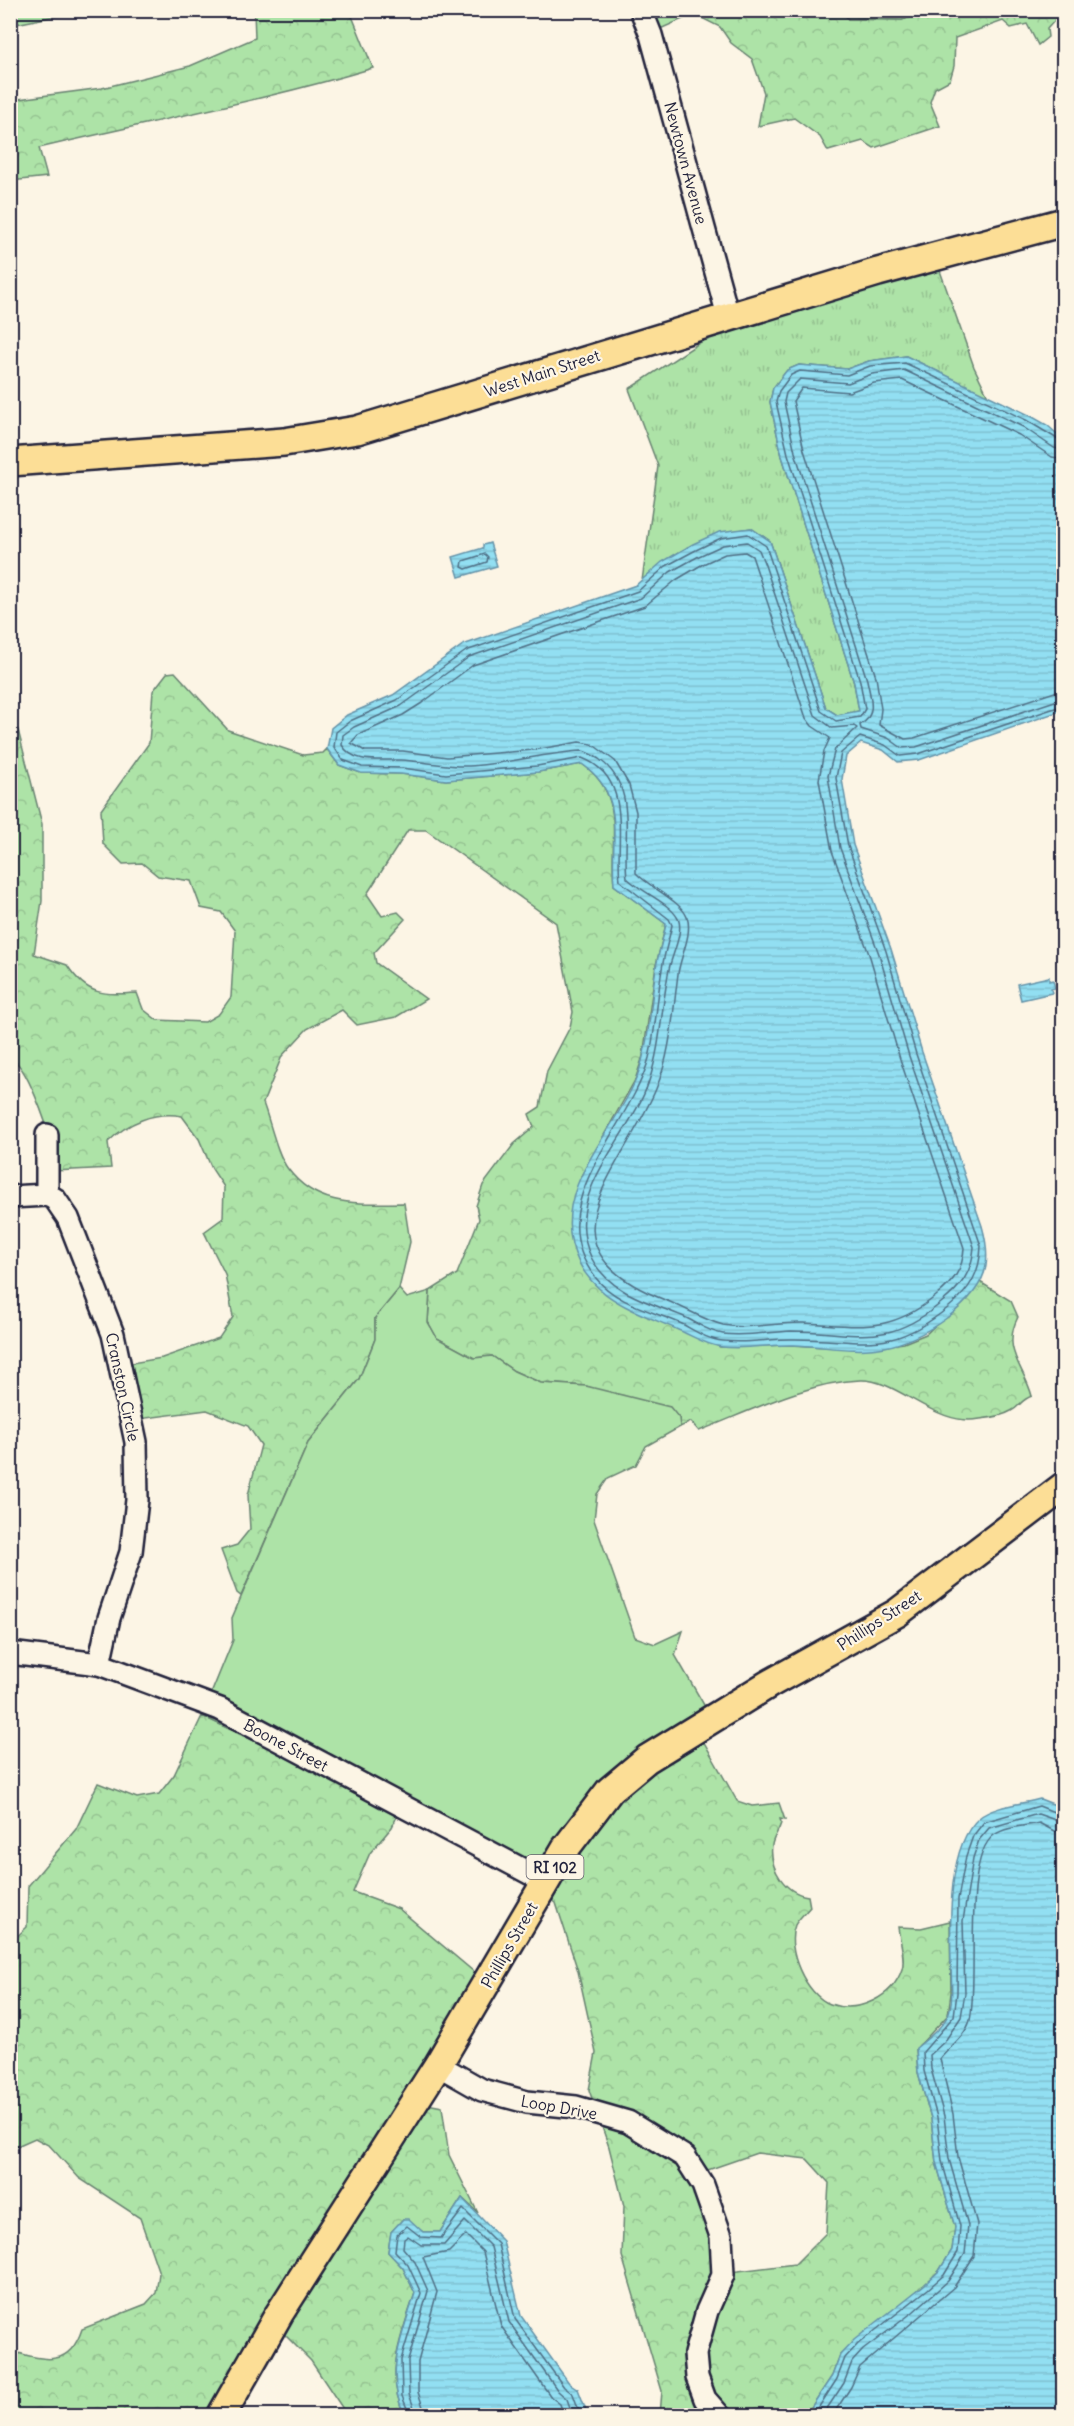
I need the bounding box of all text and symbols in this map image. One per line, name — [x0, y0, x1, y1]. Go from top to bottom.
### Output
street label: Newtown Avenue — [660, 100, 712, 226]
street label: West Main Street — [482, 345, 603, 401]
street label: Cranston Circle — [102, 1331, 144, 1443]
street label: Phillips Street — [833, 1585, 925, 1655]
street label: Boone Street — [240, 1714, 332, 1776]
road number: RI 102 — [526, 1855, 584, 1879]
street label: Phillips Street — [476, 1898, 542, 1992]
street label: Loop Drive — [519, 2090, 599, 2124]

